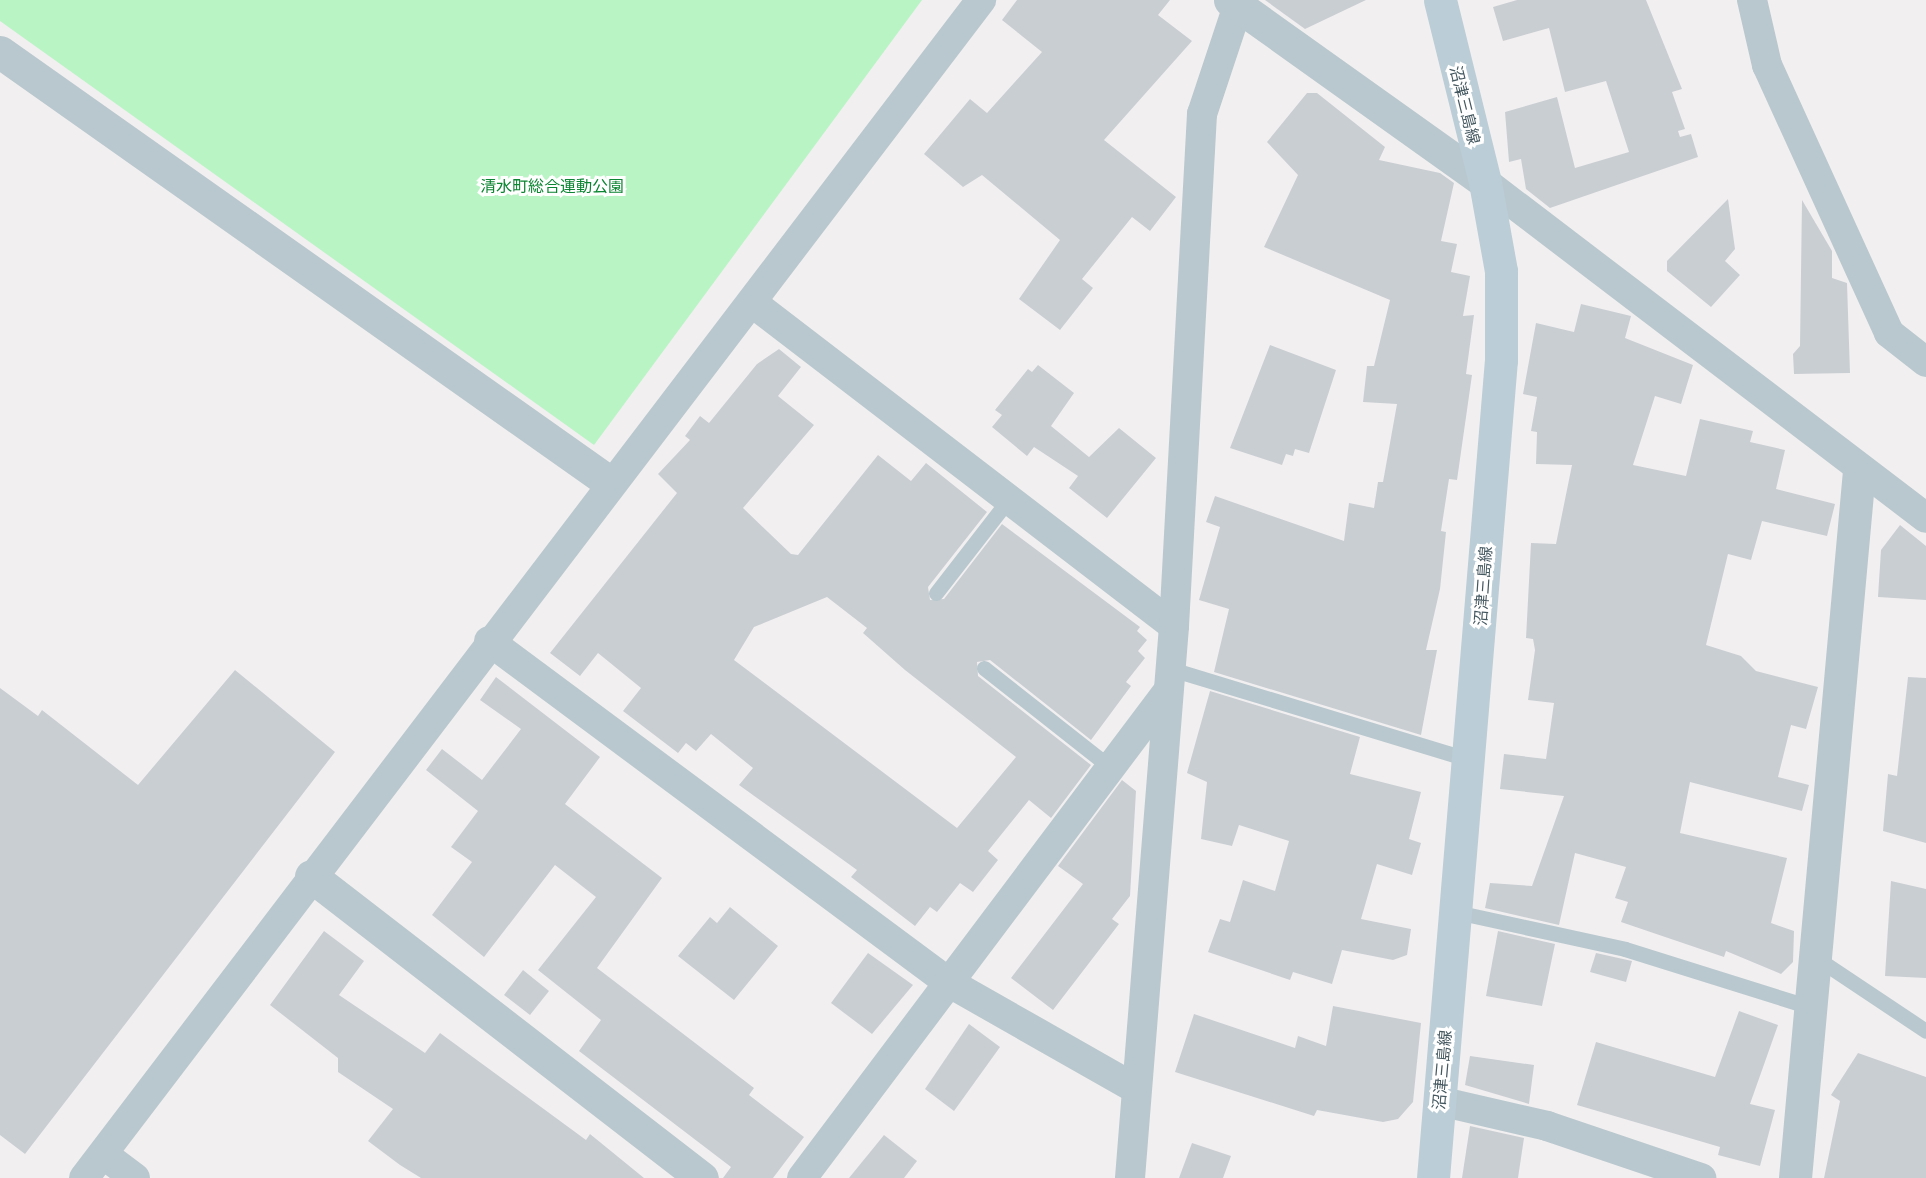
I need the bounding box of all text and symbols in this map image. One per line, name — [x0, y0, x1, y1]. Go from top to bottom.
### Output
street label: 沼津三島線 — [1446, 64, 1484, 146]
park label: 清水町総合運動公園 — [480, 176, 624, 196]
street label: 沼津三島線 — [1471, 545, 1495, 627]
street label: 沼津三島線 — [1429, 1029, 1455, 1111]

